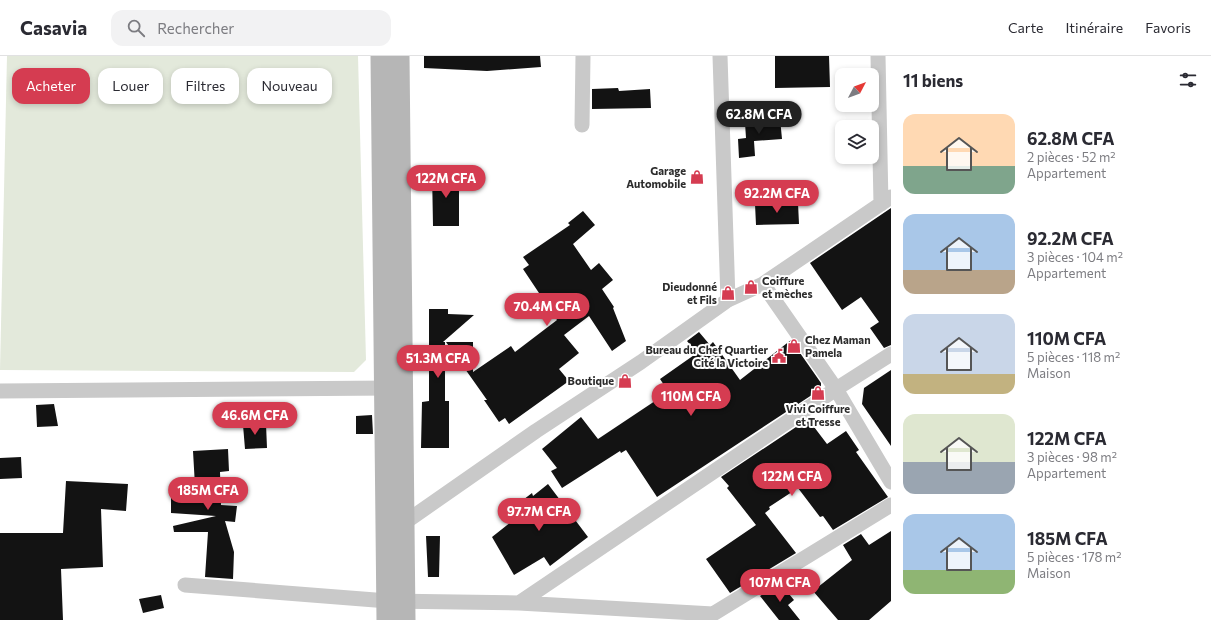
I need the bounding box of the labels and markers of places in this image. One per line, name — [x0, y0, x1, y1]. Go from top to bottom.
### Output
pin: 62.8M CFA — [713, 101, 805, 135]
place label: Garage Automobile — [626, 164, 686, 190]
pin: 122M CFA — [405, 165, 487, 199]
shop icon: Garage Automobile — [689, 169, 705, 185]
pin: 92.2M CFA — [731, 180, 823, 214]
place label: Coiffure et mèches — [762, 274, 813, 300]
shop icon: Coiffure et mèches — [743, 279, 759, 295]
place label: Dieudonné et Fils — [662, 280, 717, 306]
shop icon: Dieudonné et Fils — [720, 285, 736, 301]
pin: 70.4M CFA — [501, 293, 593, 327]
place label: Chez Maman Pamela — [805, 333, 871, 359]
shop icon: Chez Maman Pamela — [786, 338, 802, 354]
place label: Bureau du Chef Quartier Cité la Victoire — [645, 343, 768, 369]
pin: 51.3M CFA — [392, 345, 484, 379]
public building icon: Bureau du Chef Quartier Cité la Victoire — [771, 348, 787, 364]
shop icon: Boutique — [617, 373, 633, 389]
place label: Boutique — [568, 374, 614, 387]
pin: 110M CFA — [650, 383, 732, 417]
shop icon: Vivi Coiffure et Tresse — [810, 385, 826, 401]
pin: 46.6M CFA — [209, 402, 301, 436]
place label: Vivi Coiffure et Tresse — [786, 402, 850, 428]
pin: 122M CFA — [751, 463, 833, 497]
pin: 185M CFA — [167, 477, 249, 511]
pin: 97.7M CFA — [493, 498, 585, 532]
pin: 107M CFA — [739, 569, 821, 603]

